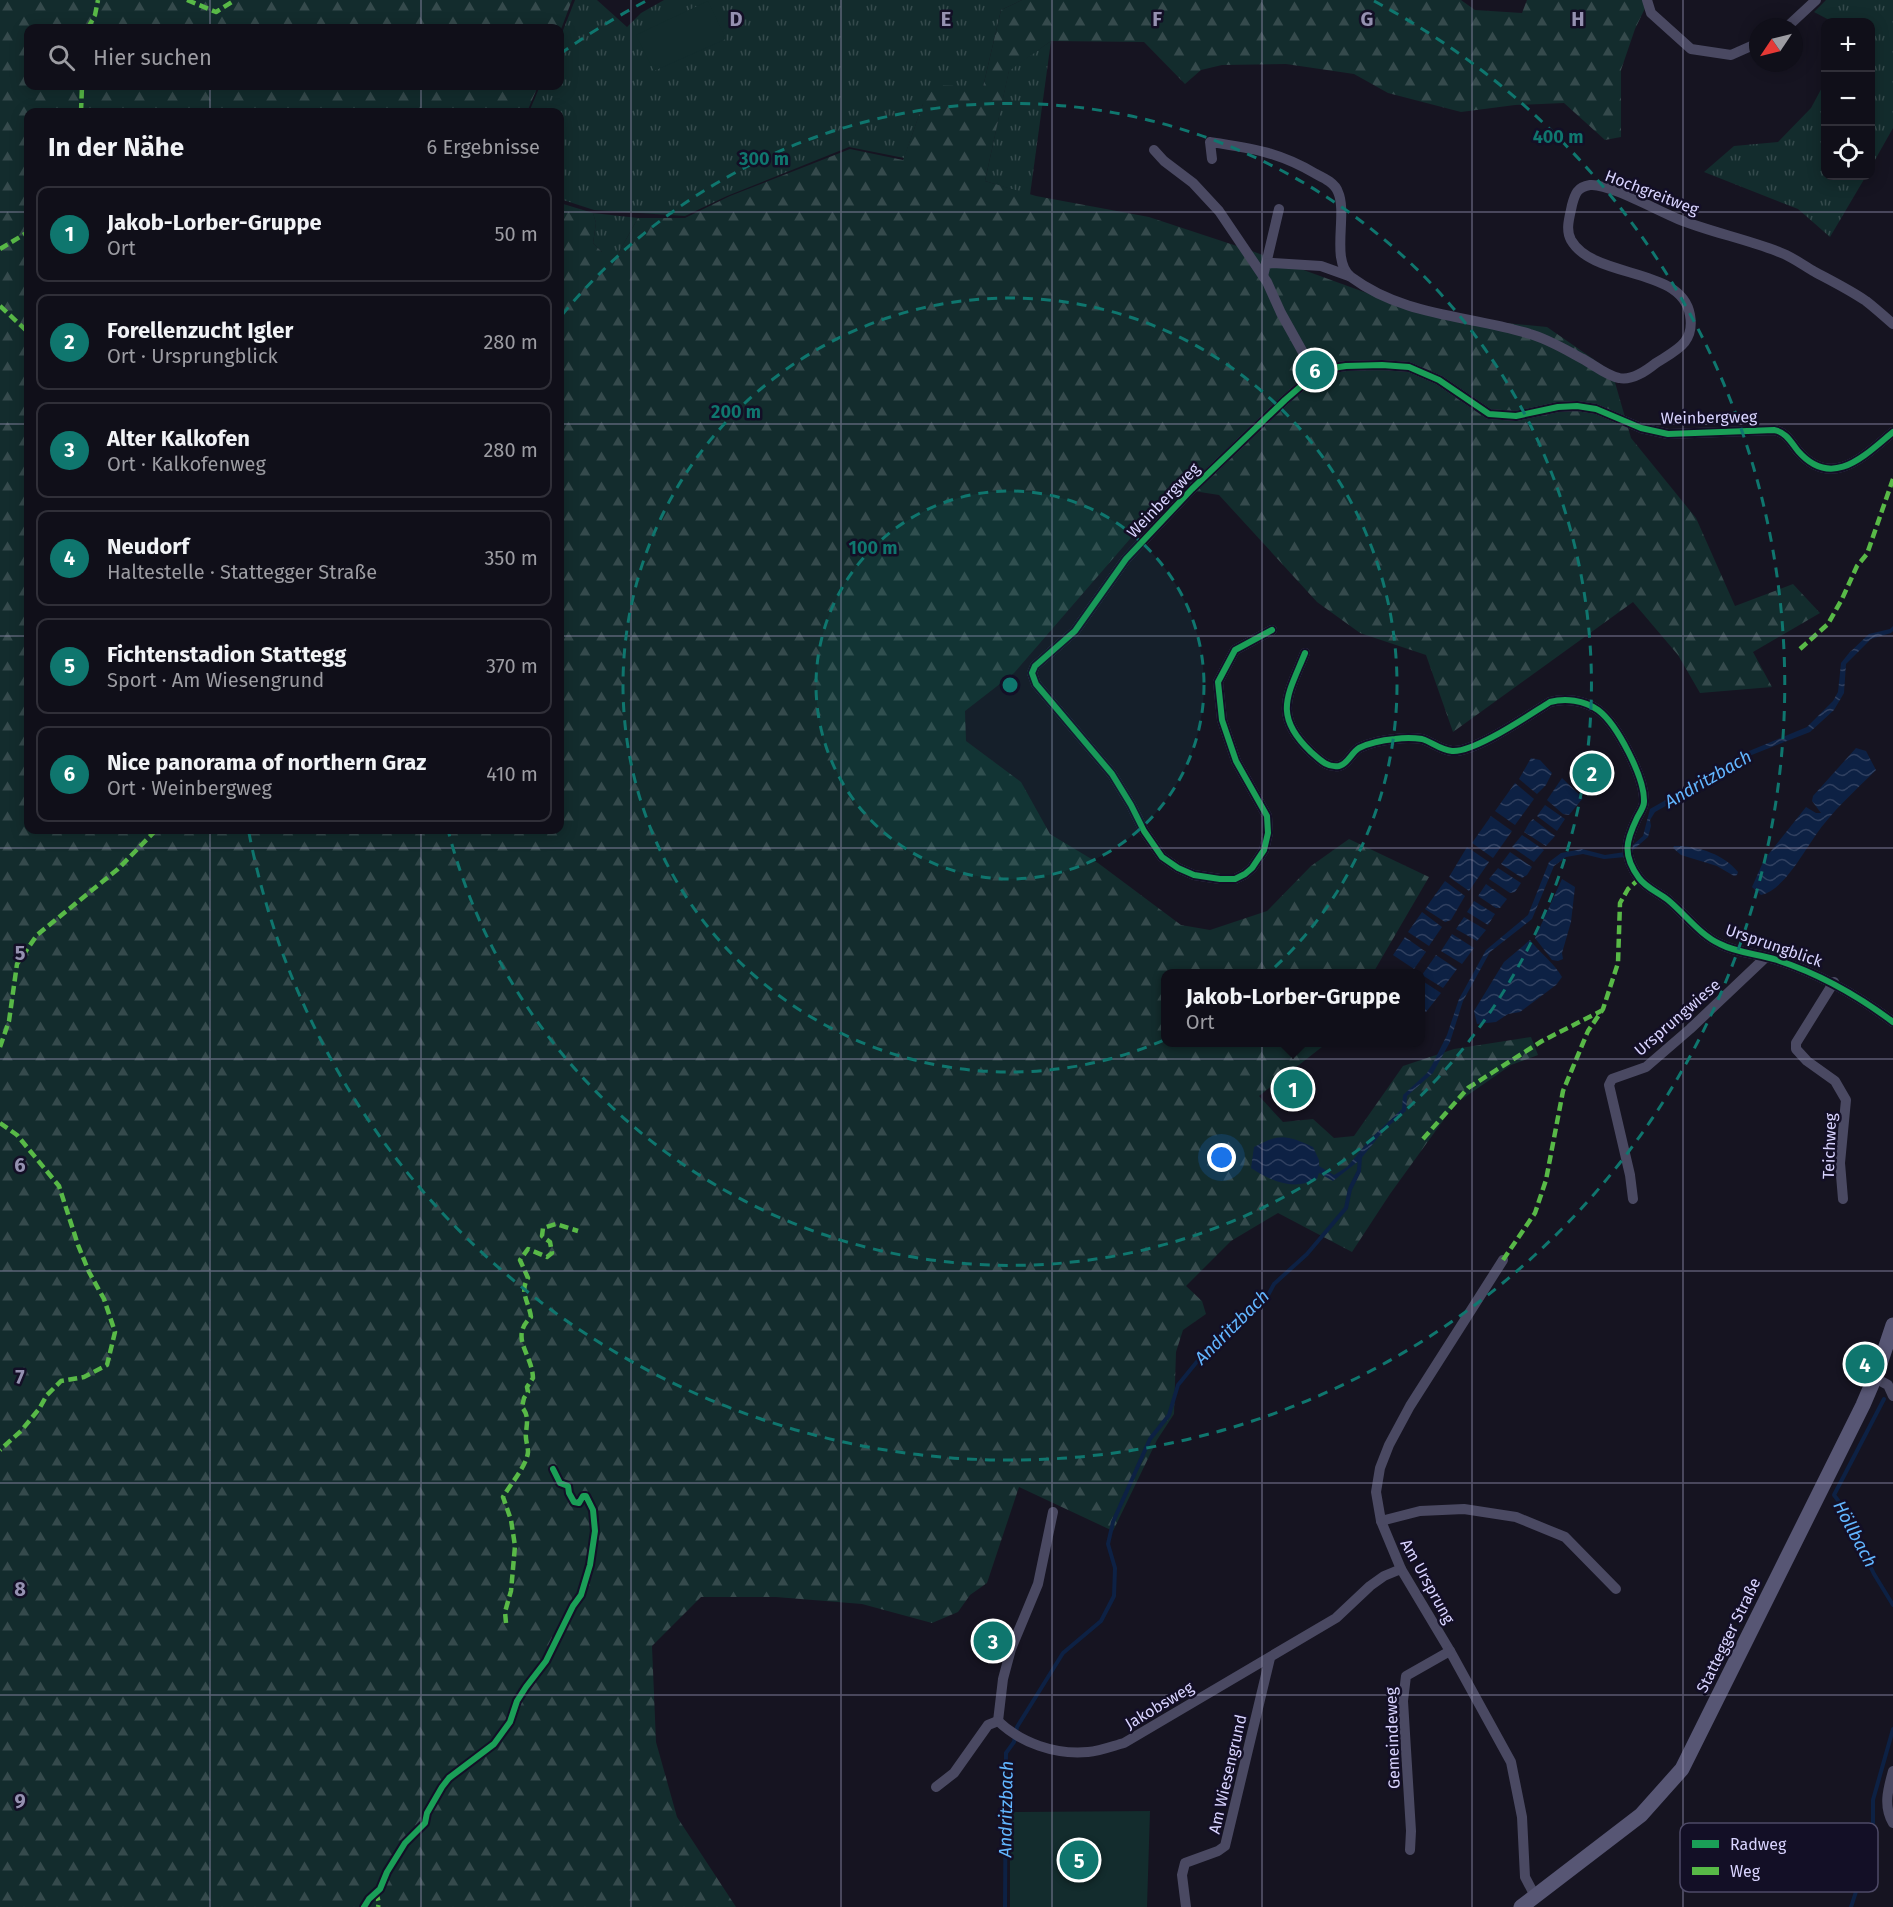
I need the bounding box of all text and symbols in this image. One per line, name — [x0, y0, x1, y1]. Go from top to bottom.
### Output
text: D — [729, 7, 743, 31]
text: E — [941, 7, 951, 31]
text: F — [1152, 7, 1162, 31]
text: G — [1361, 7, 1373, 31]
text: H — [1571, 7, 1585, 31]
north arrow — [1749, 18, 1803, 72]
map controls — [1821, 18, 1875, 180]
button: + — [1821, 18, 1875, 72]
search box — [24, 24, 564, 90]
icon: search — [45, 41, 78, 74]
text: Hier suchen — [93, 44, 212, 71]
button: − — [1821, 72, 1875, 126]
text: 400 m — [1533, 126, 1583, 148]
button: locate — [1821, 126, 1875, 180]
text: In der Nähe — [48, 132, 184, 163]
text: 6 Ergebnisse — [427, 135, 540, 159]
text: 300 m — [738, 148, 789, 170]
street label: Hochgreitweg — [1602, 166, 1702, 219]
text: Jakob-Lorber-Gruppe — [107, 209, 322, 236]
text: 1 — [65, 222, 74, 246]
text: 50 m — [494, 222, 538, 246]
text: Ort — [107, 236, 136, 260]
text: Forellenzucht Igler — [107, 317, 293, 344]
text: 2 — [64, 330, 75, 354]
text: 280 m — [483, 330, 538, 354]
text: Ort · Ursprungblick — [107, 344, 278, 368]
pin: 6 — [1296, 348, 1334, 392]
text: 200 m — [711, 401, 761, 423]
street label: Weinbergweg — [1661, 407, 1758, 428]
text: Alter Kalkofen — [107, 425, 250, 452]
text: 3 — [64, 438, 75, 462]
text: 280 m — [483, 438, 538, 462]
text: Ort · Kalkofenweg — [107, 452, 266, 476]
street label: Weinbergweg — [1123, 458, 1204, 542]
text: Neudorf — [107, 533, 189, 560]
text: 100 m — [849, 537, 897, 559]
text: 4 — [64, 546, 75, 570]
text: 350 m — [484, 546, 538, 570]
text: Haltestelle · Stattegger Straße — [107, 560, 377, 584]
text: Fichtenstadion Stattegg — [107, 641, 346, 668]
text: 5 — [64, 654, 75, 678]
text: 370 m — [486, 654, 538, 678]
text: Sport · Am Wiesengrund — [107, 668, 324, 692]
centre of rings — [1000, 675, 1020, 695]
water label: Andritzbach — [1660, 745, 1755, 813]
text: Nice panorama of northern Graz — [107, 749, 426, 776]
pin: 2 — [1572, 750, 1612, 796]
text: 6 — [64, 762, 75, 786]
text: 410 m — [486, 762, 538, 786]
text: Ort · Weinbergweg — [107, 776, 272, 800]
street label: Ursprungblick — [1723, 920, 1826, 971]
text: 5 — [15, 941, 26, 965]
popup — [1161, 969, 1425, 1047]
street label: Ursprungwiese — [1630, 975, 1724, 1060]
text: Jakob-Lorber-Gruppe — [1186, 983, 1400, 1010]
text: Ort — [1186, 1010, 1214, 1034]
pin: 1 — [1274, 1066, 1312, 1112]
street label: Teichweg — [1819, 1112, 1840, 1179]
your location — [1207, 1143, 1236, 1172]
text: 6 — [14, 1153, 26, 1177]
water label: Andritzbach — [1189, 1285, 1274, 1370]
pin: 4 — [1846, 1342, 1884, 1386]
text: 7 — [15, 1365, 25, 1389]
water label: Höllbach — [1828, 1497, 1882, 1571]
street label: Am Ursprung — [1397, 1536, 1459, 1627]
street label: Stattegger Straße — [1692, 1575, 1765, 1696]
text: 8 — [14, 1577, 26, 1601]
pin: 3 — [974, 1618, 1012, 1664]
street label: Jakobsweg — [1122, 1677, 1197, 1733]
street label: Gemeindeweg — [1381, 1686, 1404, 1789]
street label: Am Wiesengrund — [1205, 1713, 1250, 1836]
water label: Andritzbach — [994, 1760, 1018, 1859]
text: 9 — [14, 1789, 26, 1813]
legend — [1680, 1823, 1878, 1892]
text: Radweg — [1730, 1835, 1787, 1854]
pin: 5 — [1060, 1838, 1098, 1882]
text: Weg — [1730, 1862, 1761, 1881]

